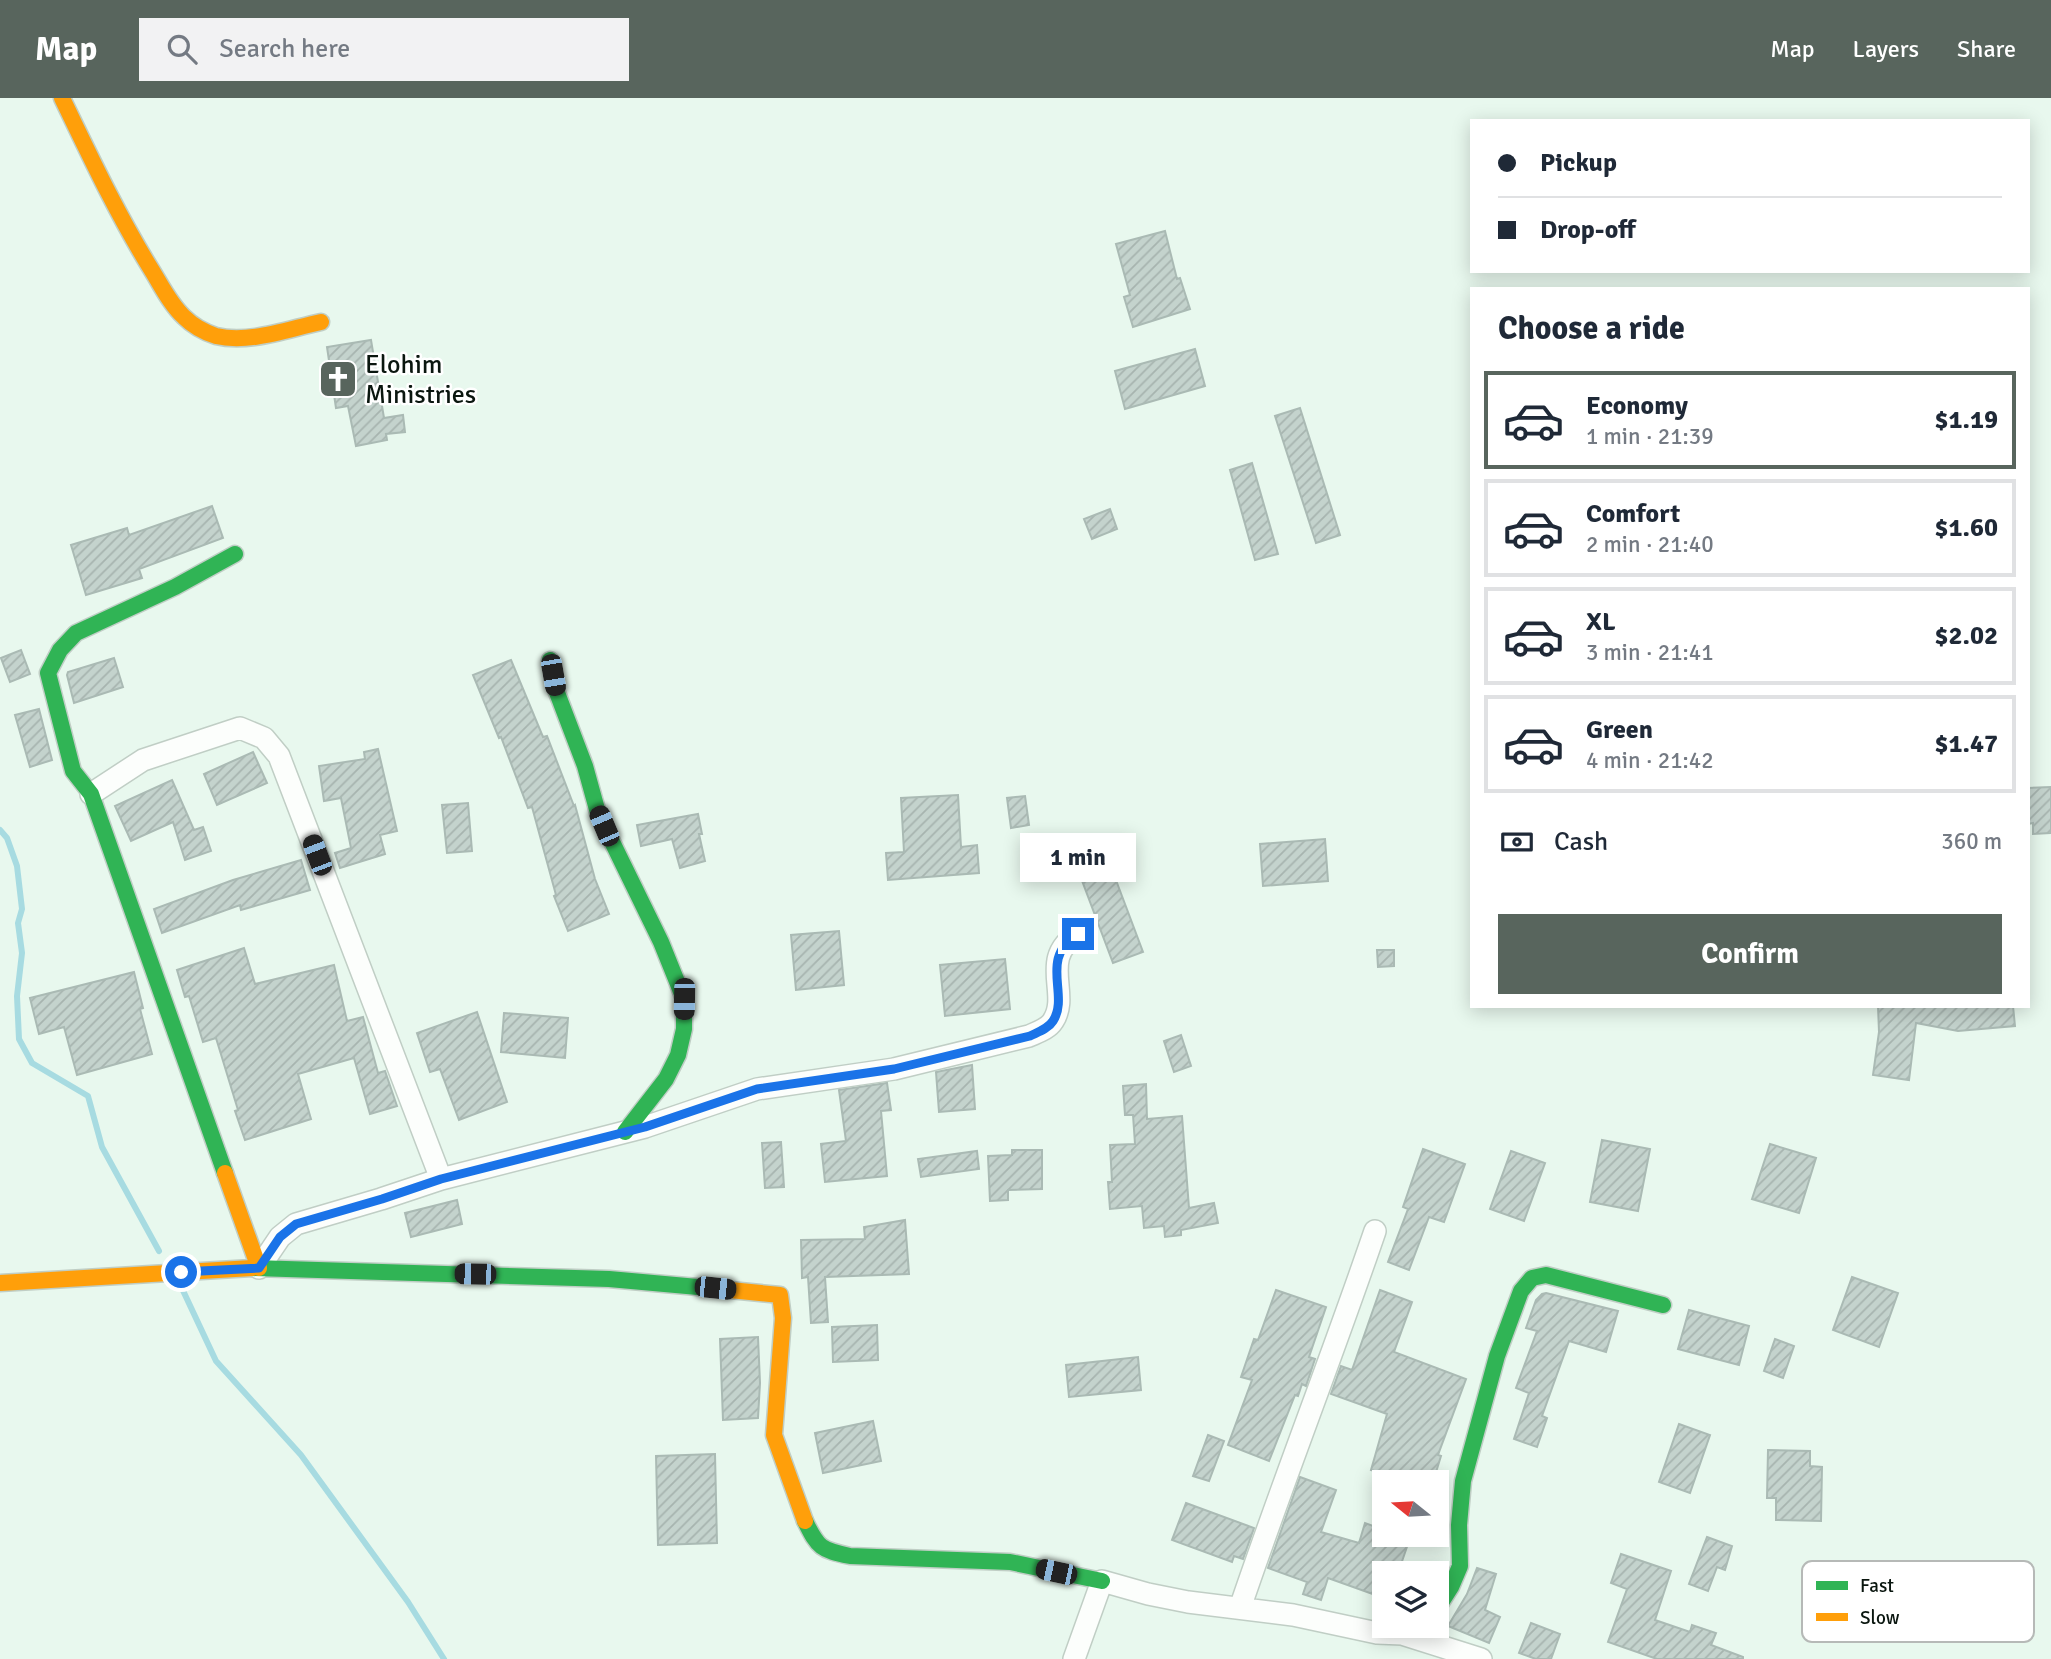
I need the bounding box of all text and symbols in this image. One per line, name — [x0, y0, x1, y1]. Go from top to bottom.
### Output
search box — [139, 18, 629, 81]
text: Map — [35, 29, 97, 70]
icon: search — [163, 30, 201, 68]
text: Search here — [219, 33, 350, 65]
text: Map — [1770, 34, 1815, 64]
text: Layers — [1853, 34, 1919, 64]
text: Share — [1957, 34, 2016, 64]
text: Pickup — [1540, 147, 1617, 179]
text: Drop-off — [1540, 214, 1636, 246]
text: Choose a ride — [1498, 309, 1685, 348]
place label: Elohim Ministries — [365, 349, 476, 411]
church icon: Elohim Ministries — [317, 358, 359, 400]
icon: car — [1502, 389, 1565, 452]
text: Economy — [1586, 390, 1688, 422]
text: $1.19 — [1934, 404, 1998, 436]
text: 1 min · 21:39 — [1586, 422, 1714, 451]
icon: car — [1502, 497, 1565, 560]
text: Comfort — [1586, 498, 1680, 530]
text: $1.60 — [1934, 512, 1998, 544]
text: 2 min · 21:40 — [1586, 530, 1714, 559]
icon: car — [1502, 605, 1565, 668]
text: XL — [1586, 606, 1616, 638]
text: $2.02 — [1934, 620, 1998, 652]
text: 3 min · 21:41 — [1586, 638, 1714, 667]
car — [540, 652, 567, 698]
icon: car — [1502, 713, 1565, 776]
text: Green — [1586, 714, 1653, 746]
text: $1.47 — [1934, 728, 1998, 760]
text: 4 min · 21:42 — [1586, 746, 1714, 775]
car — [587, 803, 622, 849]
icon: cash — [1498, 823, 1536, 861]
text: Cash — [1554, 826, 1608, 858]
text: 360 m — [1941, 827, 2002, 856]
car — [300, 832, 335, 878]
callout: 1 min — [1020, 832, 1136, 882]
text: 1 min — [1050, 843, 1106, 872]
button: Confirm — [1498, 914, 2002, 994]
route end — [1062, 918, 1094, 950]
car — [674, 978, 695, 1020]
route start — [165, 1256, 197, 1288]
car — [454, 1263, 497, 1285]
car — [694, 1275, 737, 1301]
north arrow — [1372, 1470, 1449, 1547]
map controls — [1372, 1470, 1449, 1638]
car — [1034, 1557, 1079, 1587]
button: layers — [1372, 1561, 1449, 1638]
legend — [1802, 1561, 2034, 1642]
text: Fast — [1860, 1574, 1894, 1598]
text: Slow — [1860, 1606, 1900, 1630]

